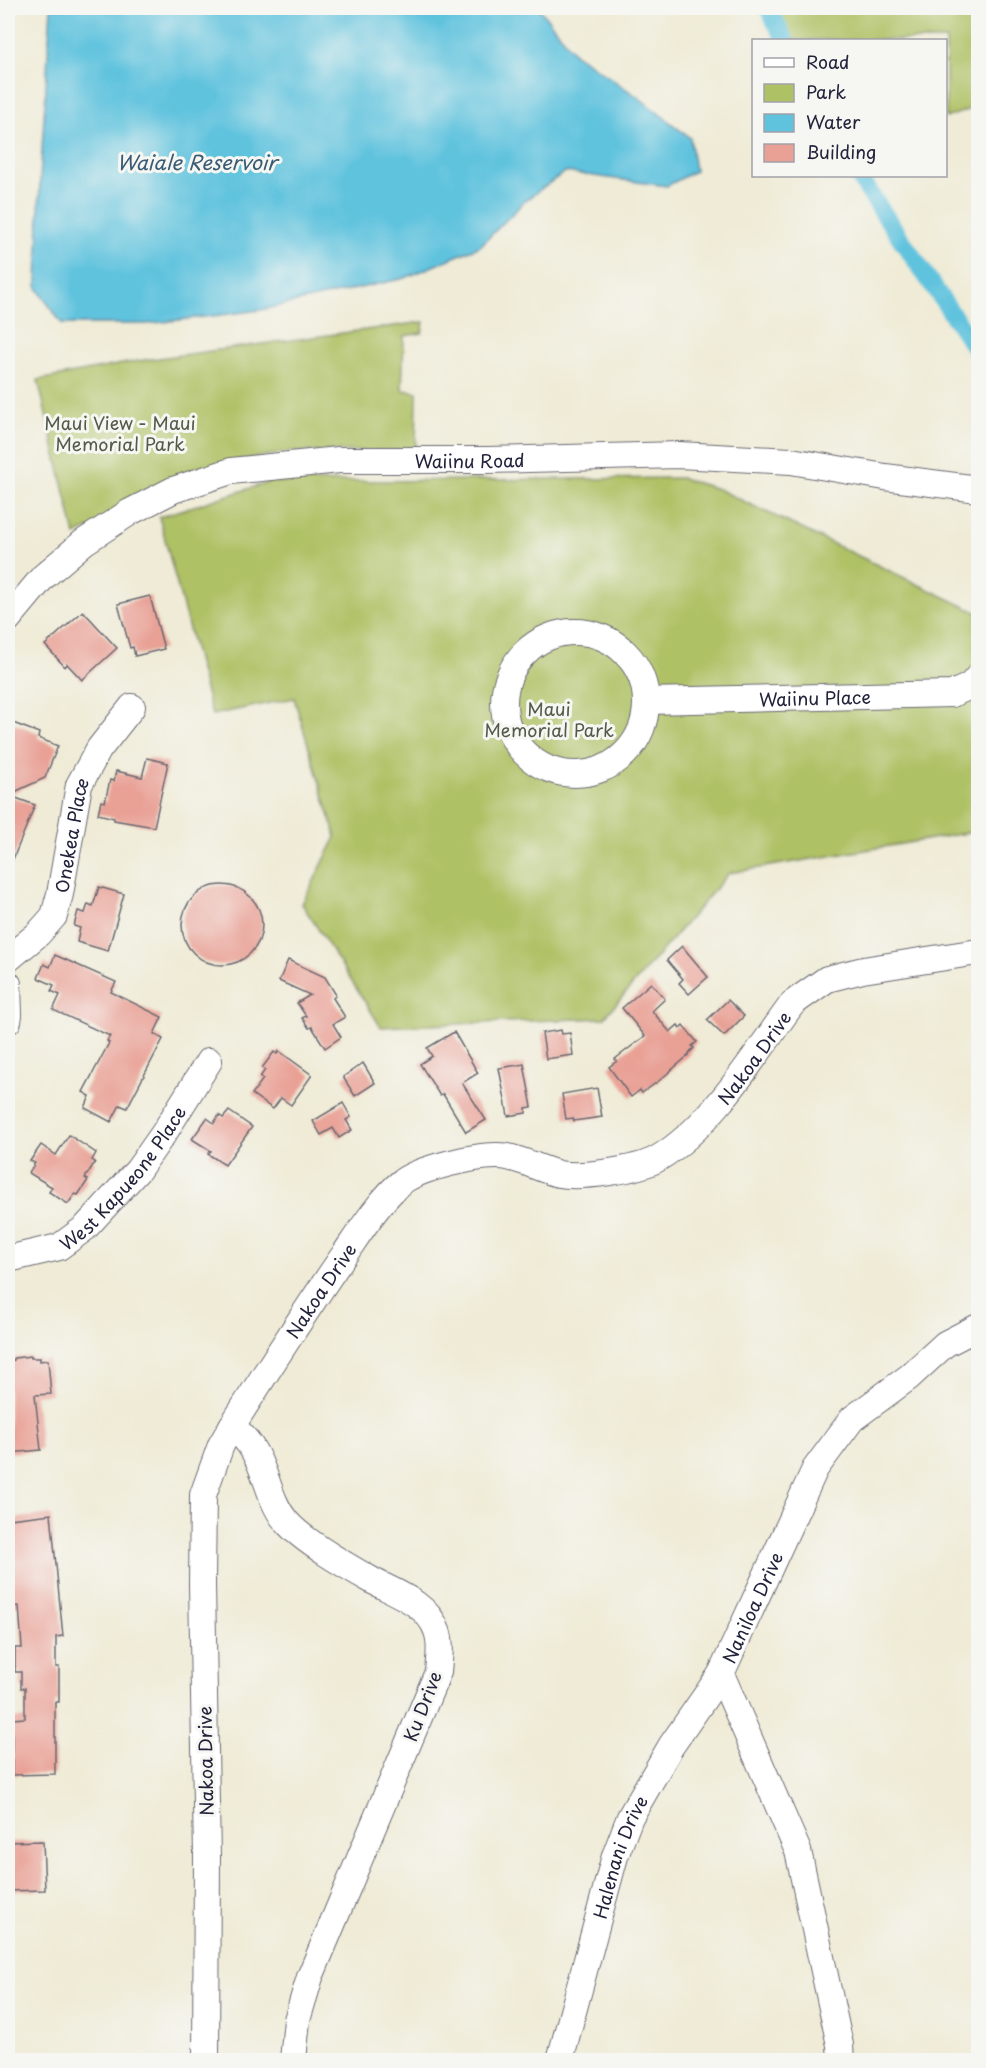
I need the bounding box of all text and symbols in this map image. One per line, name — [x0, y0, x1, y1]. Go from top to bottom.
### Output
legend — [752, 39, 947, 177]
text: Road — [806, 48, 850, 75]
text: Park — [806, 78, 846, 105]
text: Water — [806, 108, 861, 135]
text: Building — [806, 138, 876, 165]
water label: Waiale Reservoir — [117, 147, 280, 177]
park label: Maui View - Maui Memorial Park — [44, 409, 196, 457]
street label: Waiinu Road — [415, 446, 525, 474]
street label: Waiinu Place — [759, 682, 871, 712]
park label: Maui Memorial Park — [484, 695, 614, 743]
street label: Onekea Place — [47, 771, 95, 895]
street label: Nakoa Drive — [710, 1005, 797, 1110]
street label: West Kapueone Place — [53, 1100, 192, 1256]
street label: Nakoa Drive — [278, 1237, 362, 1343]
street label: Naniloa Drive — [714, 1547, 789, 1667]
street label: Ku Drive — [396, 1667, 448, 1745]
street label: Nakoa Drive — [191, 1706, 219, 1816]
street label: Halenani Drive — [585, 1790, 654, 1921]

